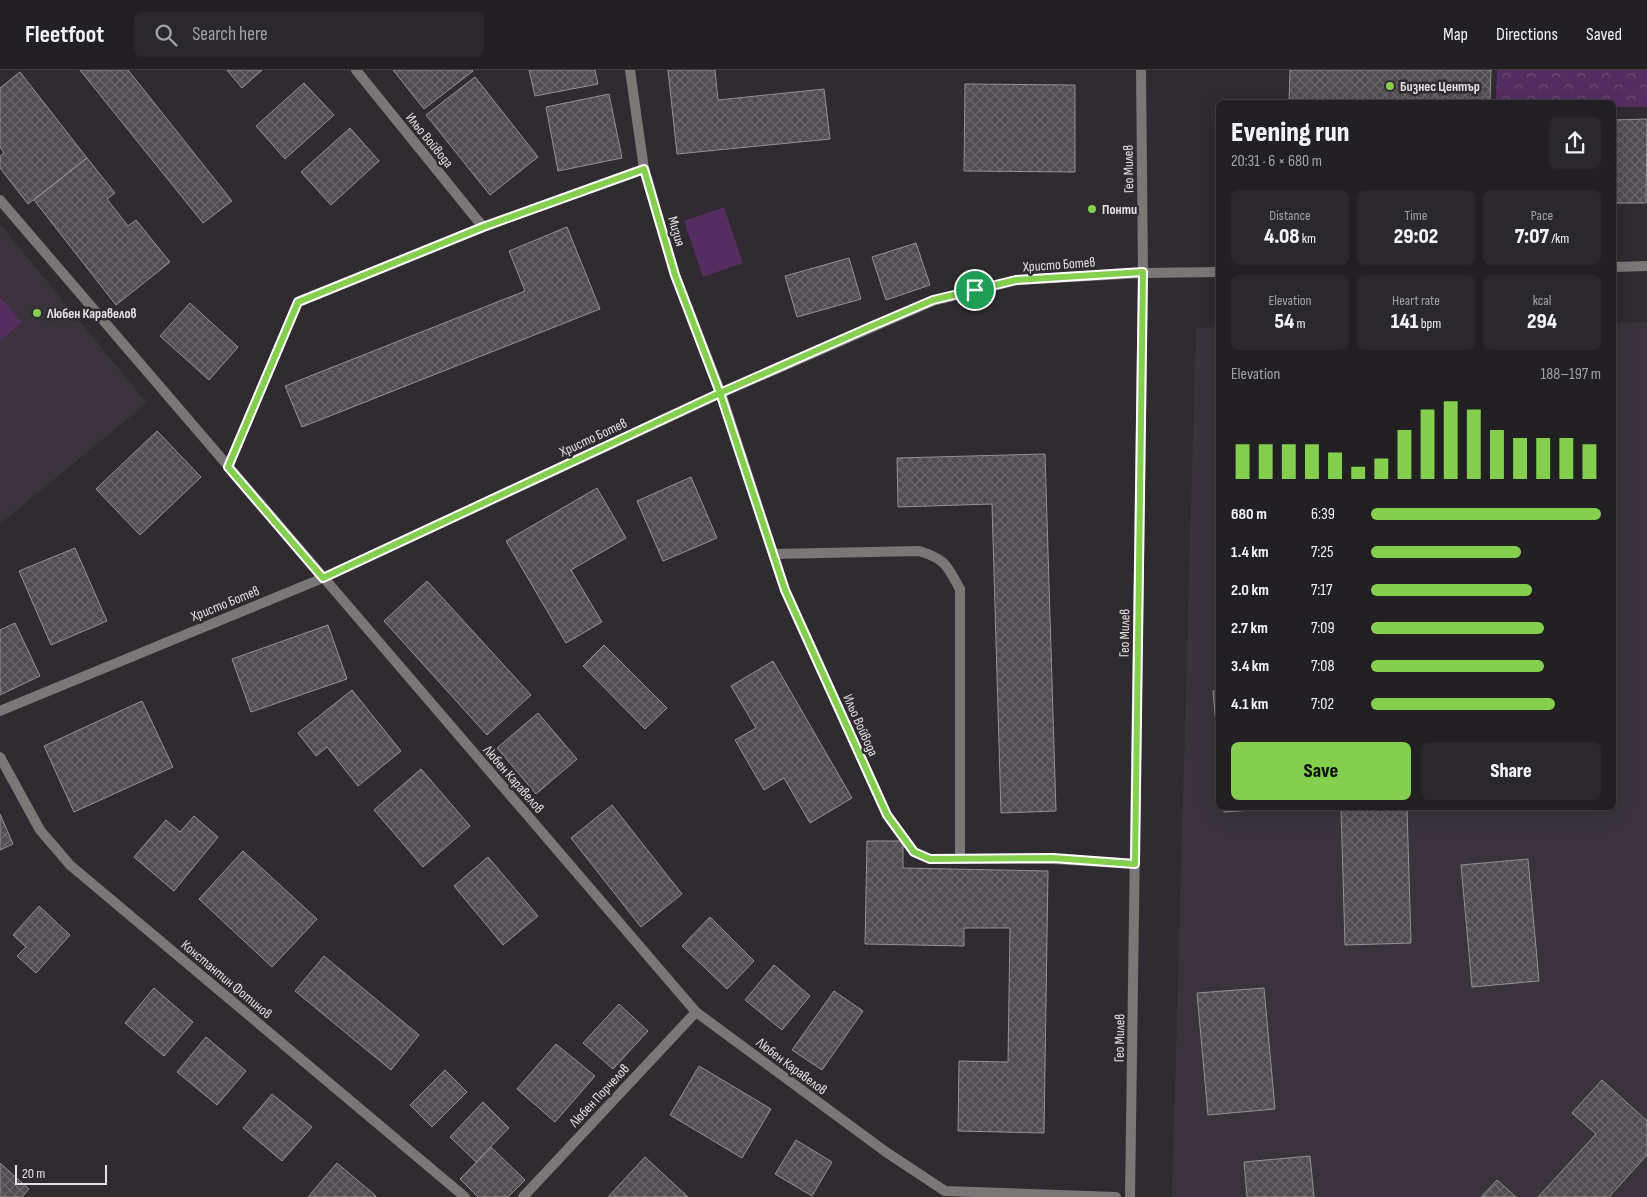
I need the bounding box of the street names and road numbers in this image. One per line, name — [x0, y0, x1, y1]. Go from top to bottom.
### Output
street label: Ильо Войвода — [402, 109, 457, 171]
street label: Гео Милев — [1120, 144, 1137, 193]
street label: Мизия — [664, 214, 689, 248]
street label: Христо Ботев — [1021, 253, 1096, 276]
street label: Христо Ботев — [556, 414, 630, 461]
street label: Христо Ботев — [187, 582, 262, 625]
street label: Гео Милев — [1116, 608, 1133, 657]
street label: Ильо Войвода — [839, 692, 882, 759]
street label: Любен Каравелов — [479, 741, 548, 817]
street label: Константин Фотинов — [178, 936, 276, 1022]
street label: Гео Милев — [1111, 1013, 1128, 1062]
street label: Любен Каравелов — [752, 1034, 831, 1099]
street label: Любен Порчелов — [565, 1060, 633, 1131]

